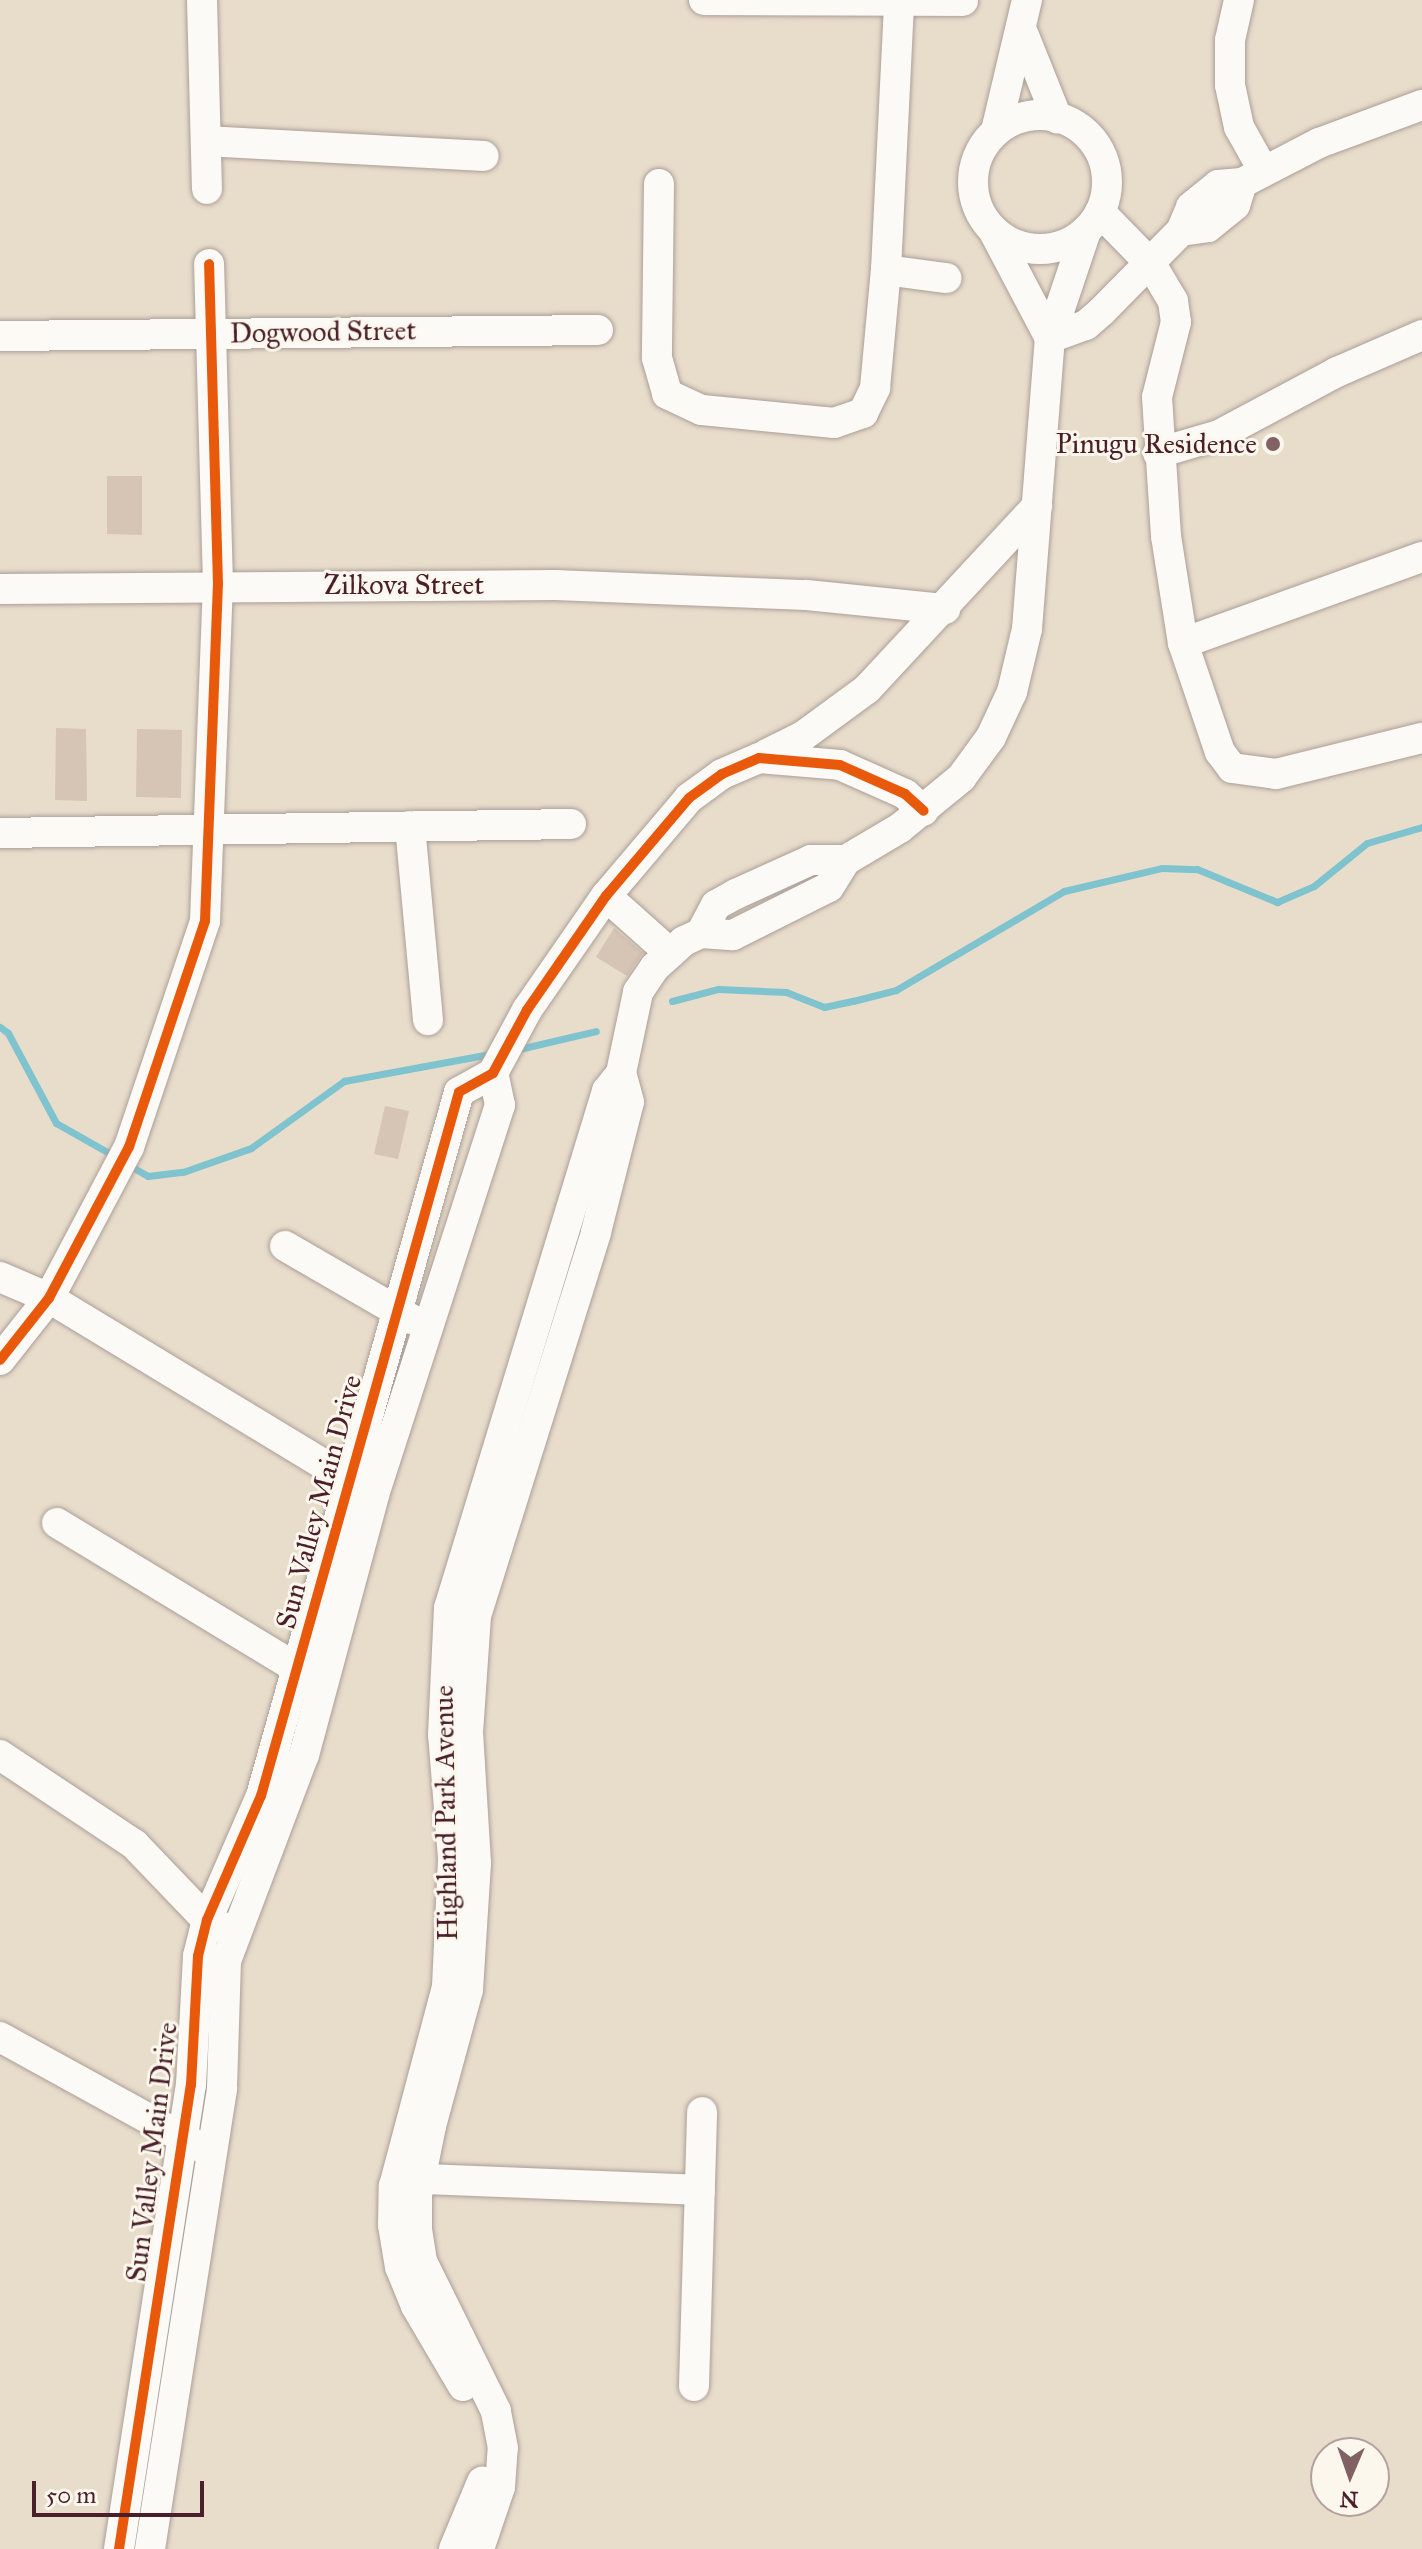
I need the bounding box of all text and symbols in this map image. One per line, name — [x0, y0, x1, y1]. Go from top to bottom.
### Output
street label: Dogwood Street — [230, 314, 416, 350]
place label: Pinugu Residence — [1056, 427, 1257, 461]
marker: Pinugu Residence — [1264, 435, 1282, 453]
street label: Zilkova Street — [324, 568, 484, 602]
street label: Sun Valley Main Drive — [269, 1371, 369, 1633]
street label: Highland Park Avenue — [427, 1685, 465, 1941]
street label: Sun Valley Main Drive — [119, 2020, 185, 2284]
north arrow — [1310, 2437, 1390, 2517]
scale bar — [36, 2465, 208, 2515]
text: 50 m — [46, 2480, 96, 2510]
text: N — [1339, 2486, 1359, 2513]

